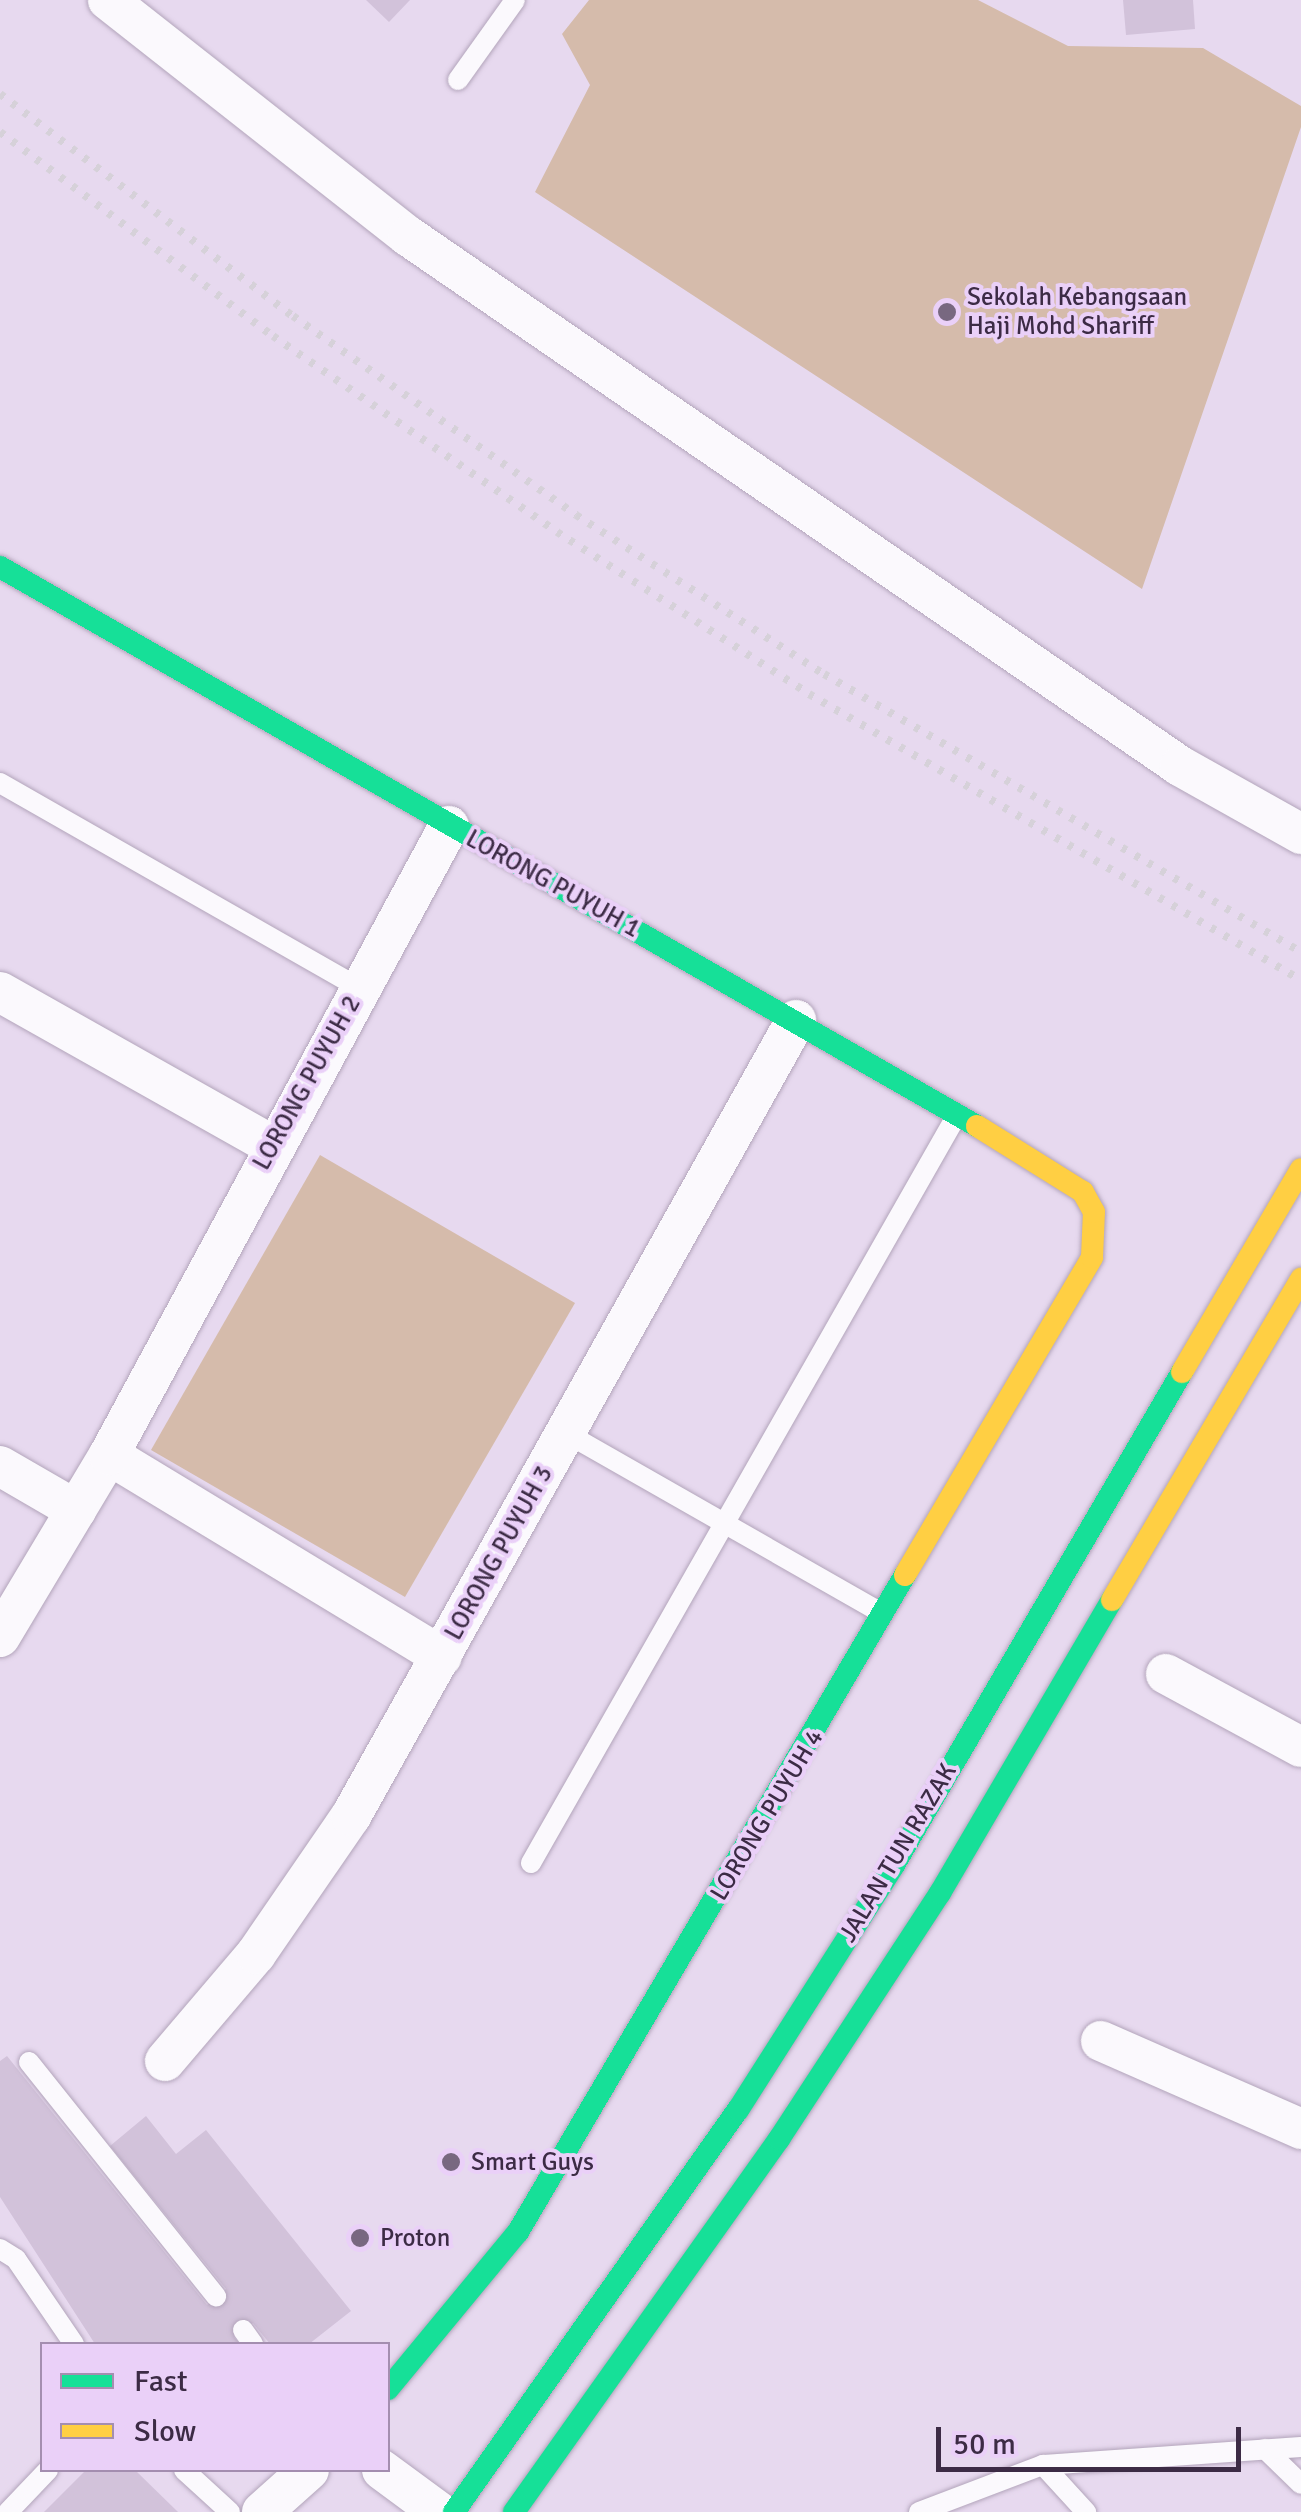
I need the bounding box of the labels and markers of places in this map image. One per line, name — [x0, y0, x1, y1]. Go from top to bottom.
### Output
place label: Sekolah Kebangsaan Haji Mohd Shariff — [967, 283, 1187, 342]
marker: Sekolah Kebangsaan Haji Mohd Shariff — [936, 301, 958, 323]
place label: Smart Guys — [471, 2147, 594, 2177]
marker: Smart Guys — [440, 2151, 462, 2173]
place label: Proton — [380, 2223, 450, 2253]
marker: Proton — [349, 2227, 371, 2249]

